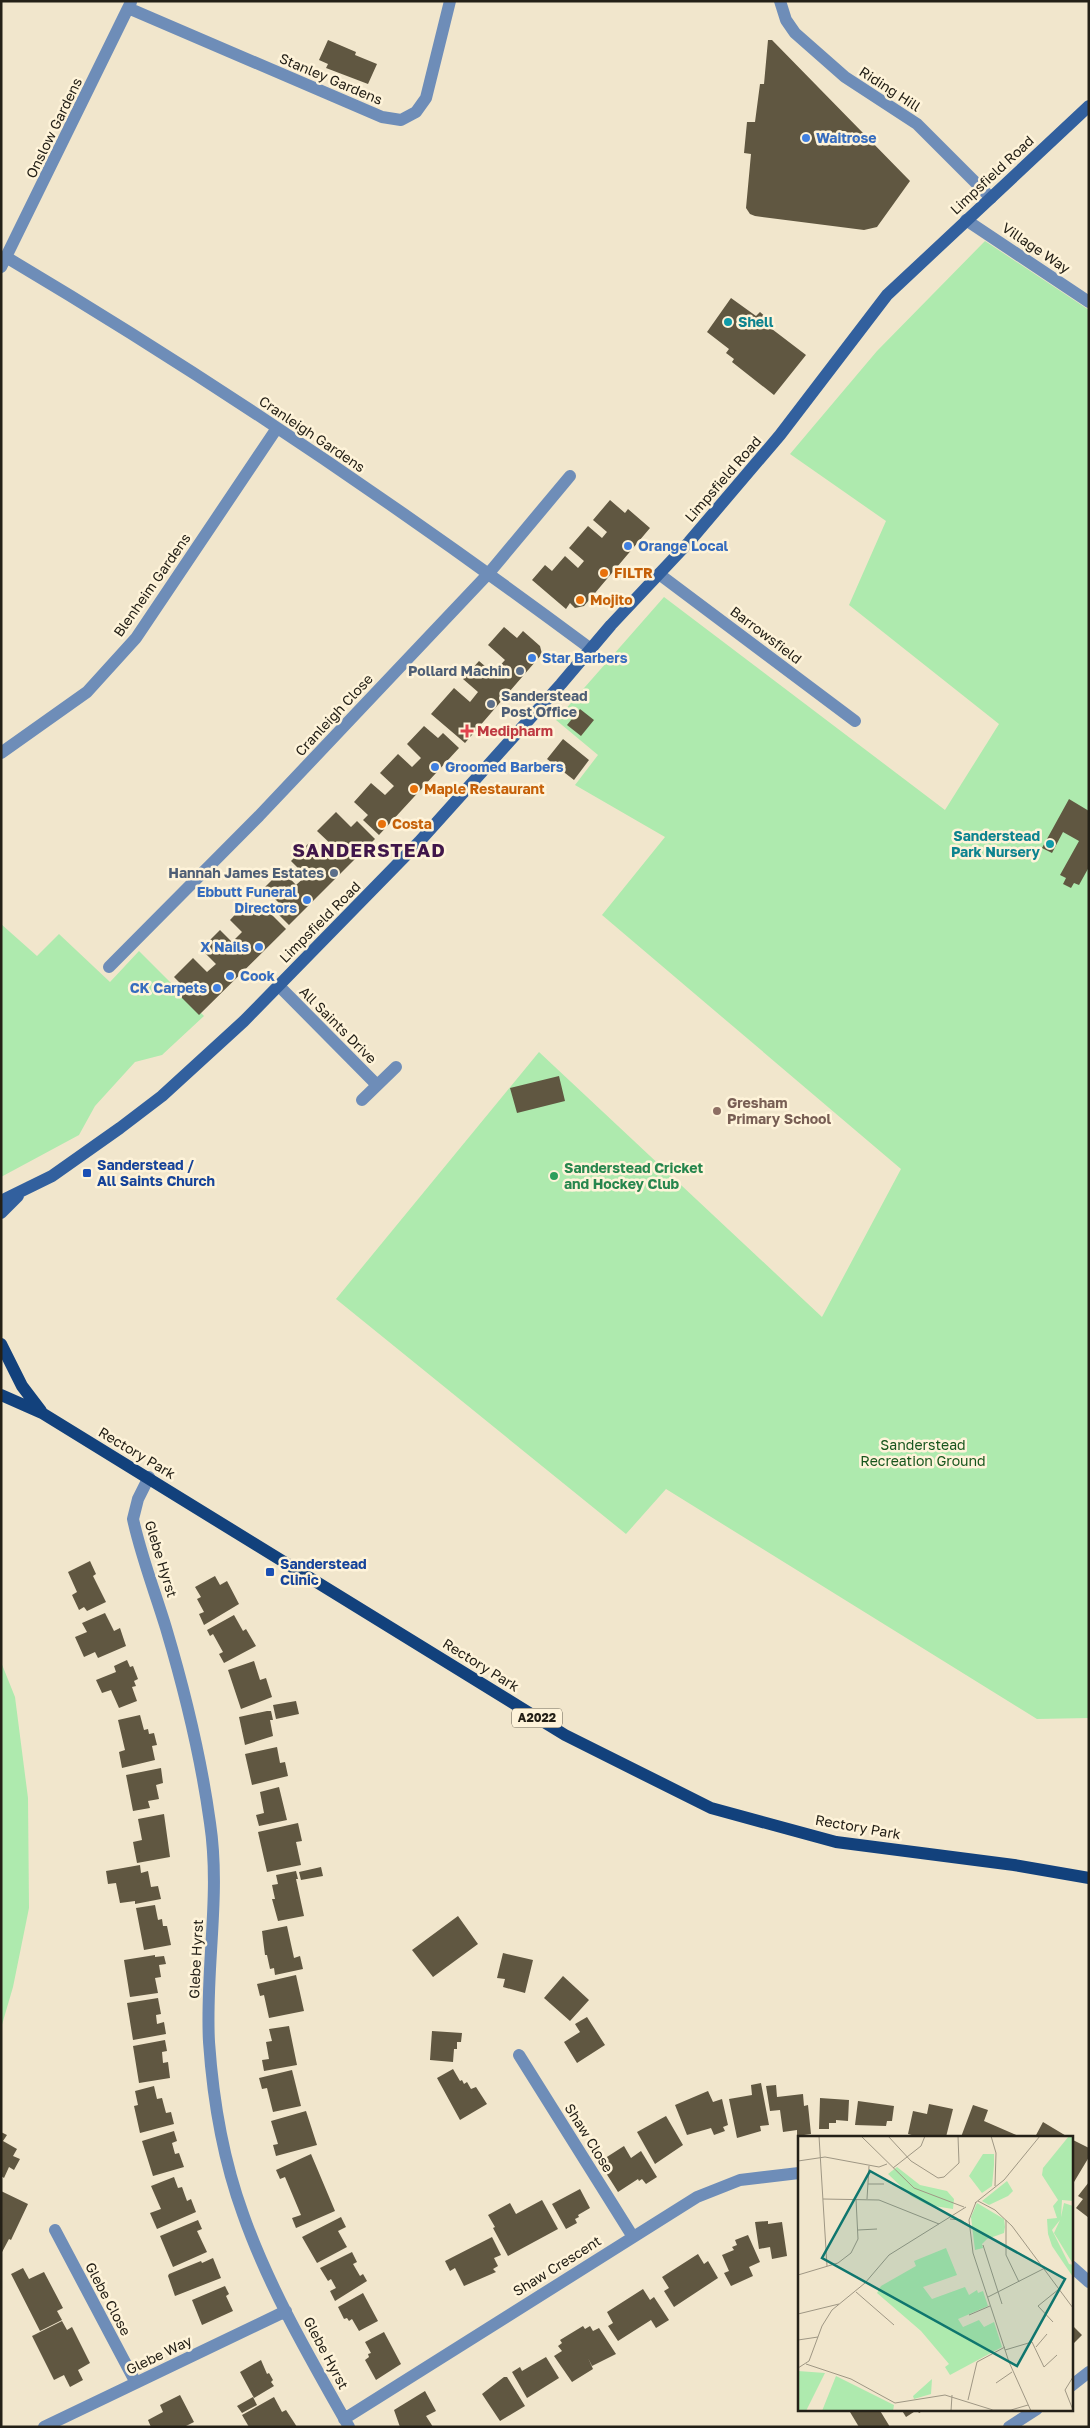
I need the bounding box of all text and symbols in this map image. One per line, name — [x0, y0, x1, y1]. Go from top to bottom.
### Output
street label: Stanley Gardens — [277, 49, 385, 108]
street label: Riding Hill — [856, 62, 924, 115]
street label: Onslow Gardens — [22, 75, 85, 181]
place label: Waitrose — [816, 129, 877, 146]
marker: Waitrose — [800, 132, 812, 144]
street label: Limpsfield Road — [946, 132, 1037, 218]
street label: Village Way — [999, 219, 1074, 277]
place label: Shell — [738, 313, 774, 330]
marker: Shell — [722, 316, 734, 328]
street label: Cranleigh Gardens — [256, 392, 368, 475]
street label: Limpsfield Road — [681, 432, 764, 525]
street label: Blenheim Gardens — [109, 530, 194, 640]
place label: Orange Local — [638, 537, 729, 554]
marker: Orange Local — [622, 540, 634, 552]
place label: FILTR — [614, 564, 653, 581]
marker: FILTR — [598, 567, 610, 579]
place label: Mojito — [590, 591, 633, 608]
marker: Mojito — [574, 594, 586, 606]
street label: Barrowsfield — [727, 602, 805, 667]
place label: Star Barbers — [542, 649, 628, 666]
marker: Star Barbers — [526, 652, 538, 664]
place label: Pollard Machin — [408, 662, 510, 679]
marker: Pollard Machin — [514, 665, 526, 677]
street label: Cranleigh Close — [291, 670, 376, 759]
place label: Sanderstead Post Office — [501, 687, 588, 720]
marker: Sanderstead Post Office — [485, 698, 497, 710]
place label: Medipharm — [477, 722, 553, 739]
marker: Medipharm — [461, 725, 473, 737]
place label: Groomed Barbers — [445, 758, 564, 775]
marker: Groomed Barbers — [429, 761, 441, 773]
place label: Maple Restaurant — [424, 780, 545, 797]
marker: Maple Restaurant — [408, 783, 420, 795]
place label: Costa — [392, 815, 432, 832]
marker: Costa — [376, 818, 388, 830]
place label: Sanderstead Park Nursery — [951, 827, 1041, 860]
district label: SANDERSTEAD — [292, 838, 446, 861]
marker: Sanderstead Park Nursery — [1044, 838, 1056, 850]
place label: Hannah James Estates — [168, 864, 324, 881]
marker: Hannah James Estates — [328, 867, 340, 879]
street label: Limpsfield Road — [275, 877, 364, 966]
place label: Ebbutt Funeral Directors — [197, 883, 297, 916]
marker: Ebbutt Funeral Directors — [301, 894, 313, 906]
place label: X Nails — [200, 938, 249, 955]
marker: X Nails — [253, 941, 265, 953]
place label: Cook — [240, 967, 275, 984]
marker: Cook — [224, 970, 236, 982]
place label: CK Carpets — [130, 979, 207, 996]
marker: CK Carpets — [211, 982, 223, 994]
street label: All Saints Drive — [296, 983, 380, 1067]
place label: Gresham Primary School — [727, 1094, 831, 1127]
marker: Gresham Primary School — [711, 1105, 723, 1117]
place label: Sanderstead / All Saints Church — [97, 1156, 215, 1189]
place label: Sanderstead Cricket and Hockey Club — [564, 1159, 703, 1192]
marker: Sanderstead / All Saints Church — [81, 1167, 93, 1179]
marker: Sanderstead Cricket and Hockey Club — [548, 1170, 560, 1182]
street label: Rectory Park — [96, 1423, 179, 1482]
park label: Sanderstead Recreation Ground — [860, 1436, 986, 1469]
street label: Glebe Hyrst — [142, 1518, 181, 1599]
place label: Sanderstead Clinic — [280, 1555, 367, 1588]
marker: Sanderstead Clinic — [264, 1566, 276, 1578]
street label: Rectory Park — [440, 1634, 523, 1695]
road number: A2022 — [512, 1709, 562, 1728]
street label: Rectory Park — [814, 1811, 902, 1842]
street label: Glebe Hyrst — [185, 1919, 206, 1999]
street label: Shaw Close — [562, 2100, 617, 2175]
inset map — [798, 2136, 1072, 2410]
street label: Shaw Crescent — [510, 2232, 604, 2299]
street label: Glebe Close — [82, 2259, 135, 2338]
street label: Glebe Hyrst — [300, 2314, 353, 2392]
street label: Glebe Way — [123, 2331, 195, 2378]

